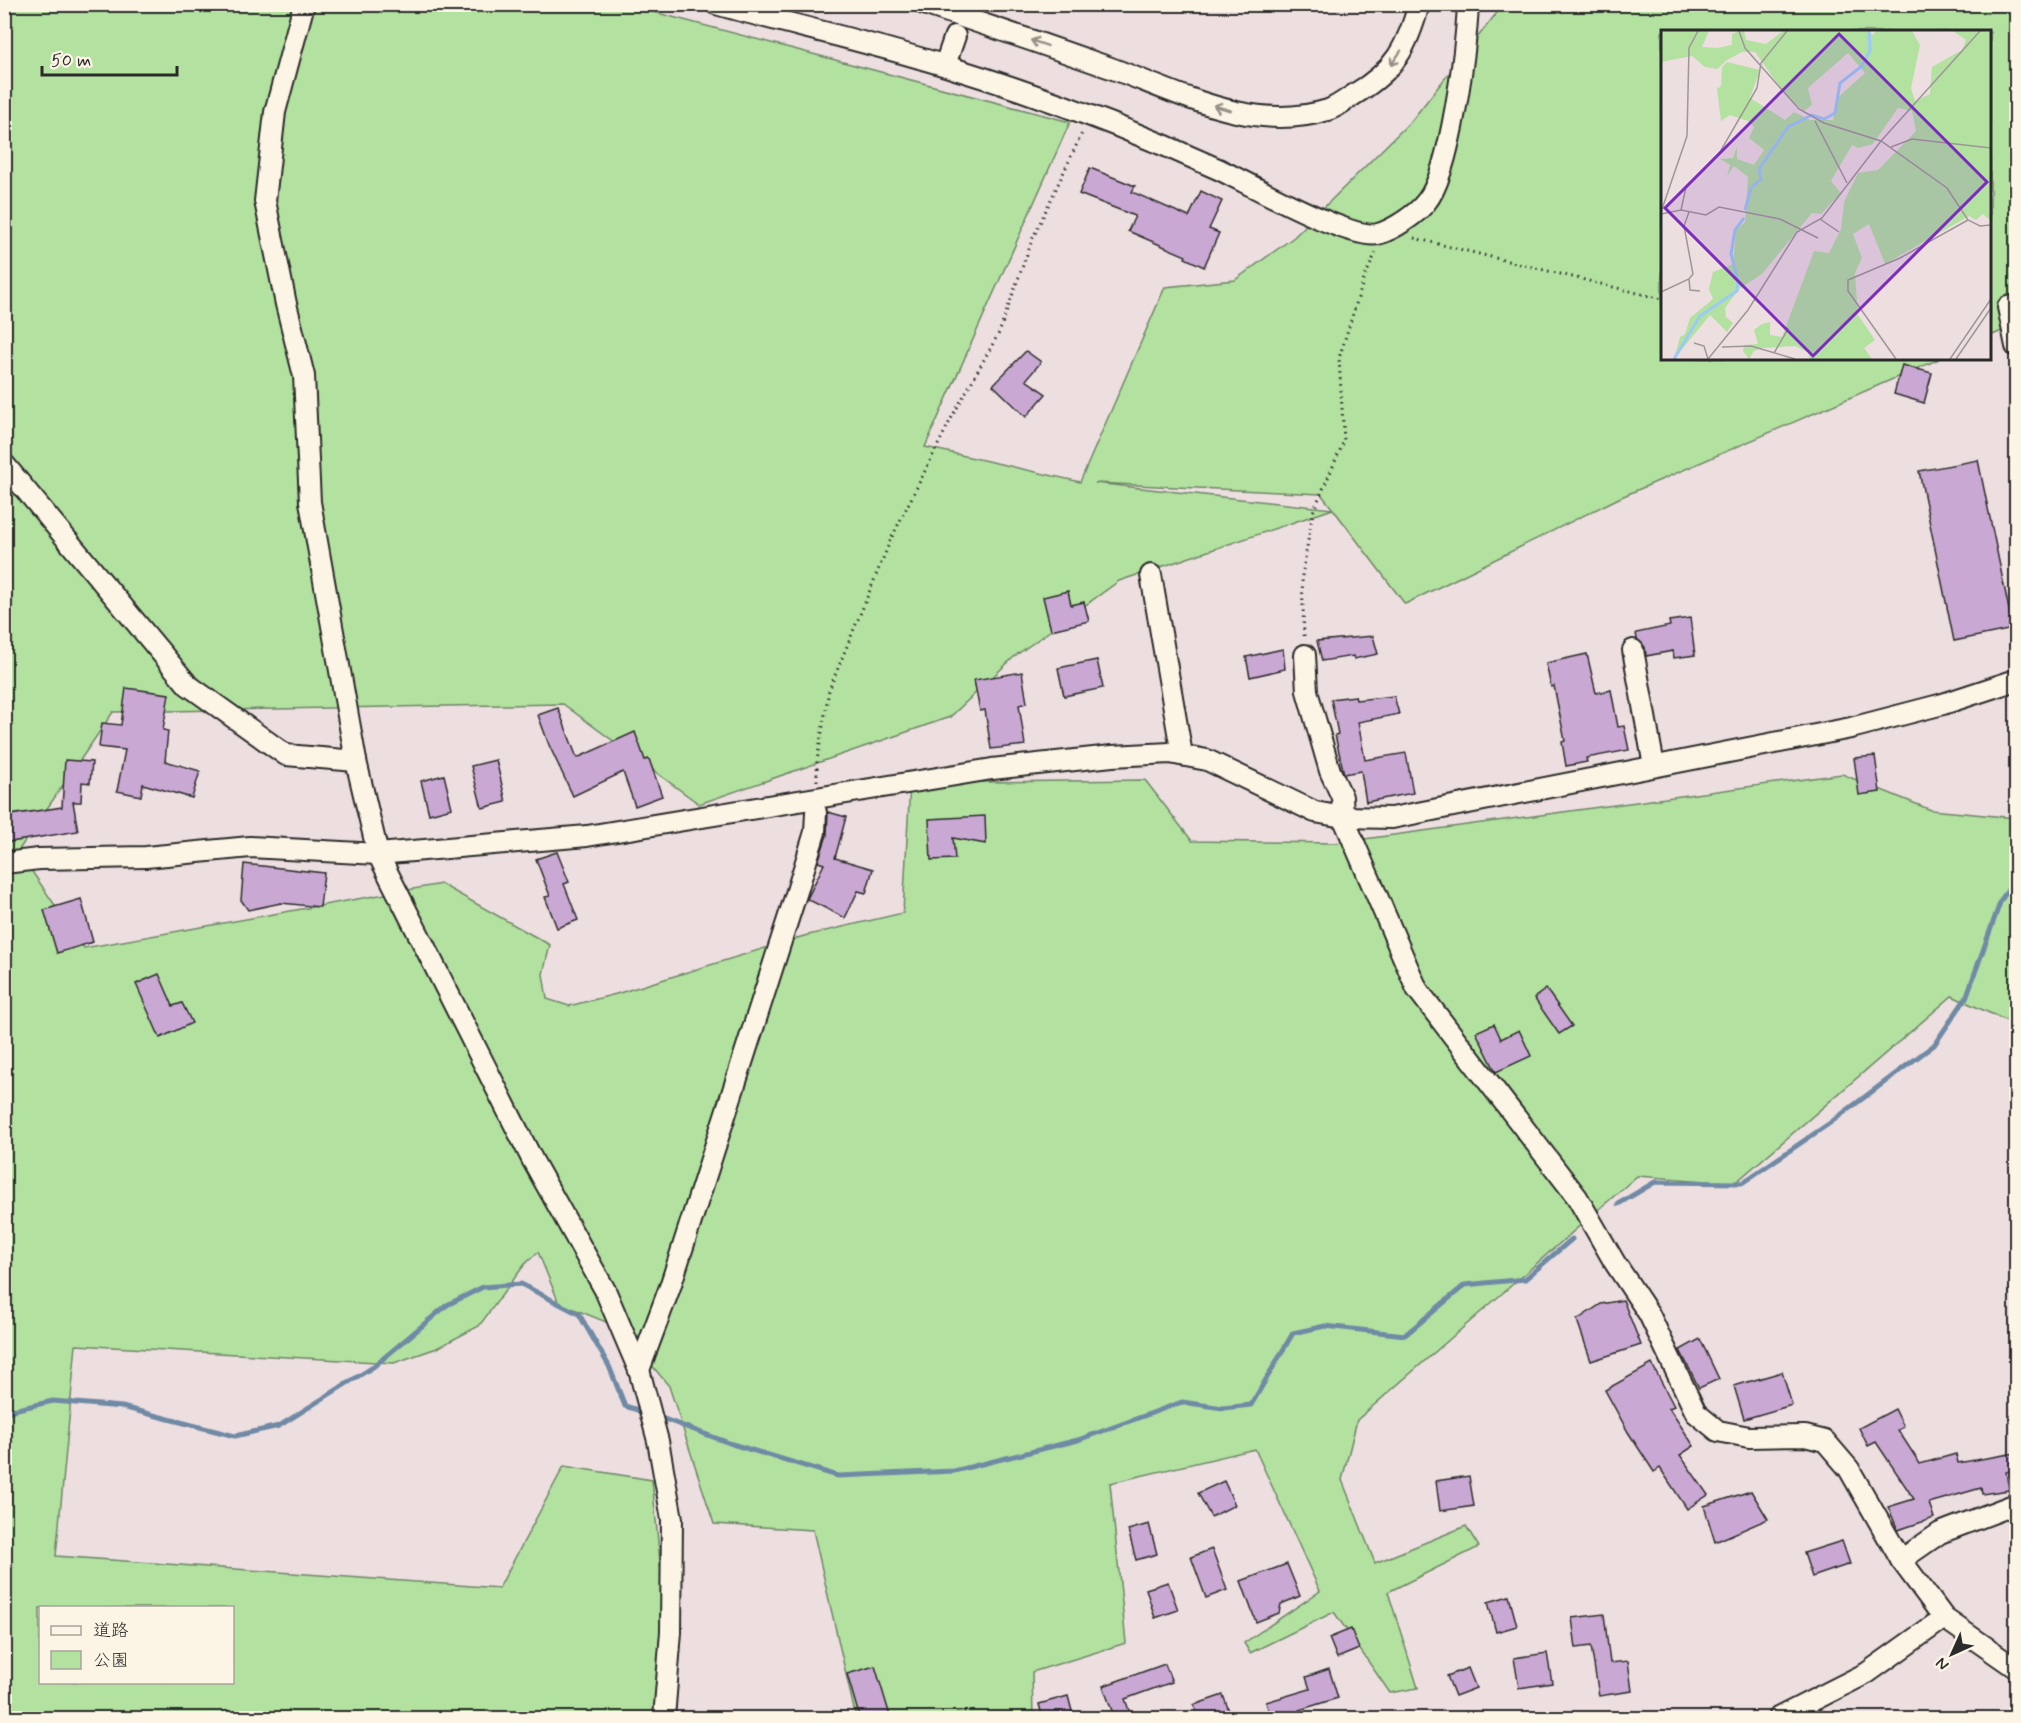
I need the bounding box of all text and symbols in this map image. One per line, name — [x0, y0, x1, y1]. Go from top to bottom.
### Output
inset map — [1661, 30, 1991, 360]
one-way arrow — [1030, 37, 1048, 48]
scale bar — [42, 39, 177, 77]
text: 50 m — [51, 49, 91, 73]
one-way arrow — [1390, 49, 1402, 65]
one-way arrow — [1213, 102, 1232, 113]
legend — [39, 1606, 234, 1684]
text: 道路 — [93, 1619, 129, 1643]
north arrow — [1922, 1624, 1982, 1684]
text: 公園 — [93, 1649, 129, 1673]
text: N — [1931, 1652, 1954, 1675]

